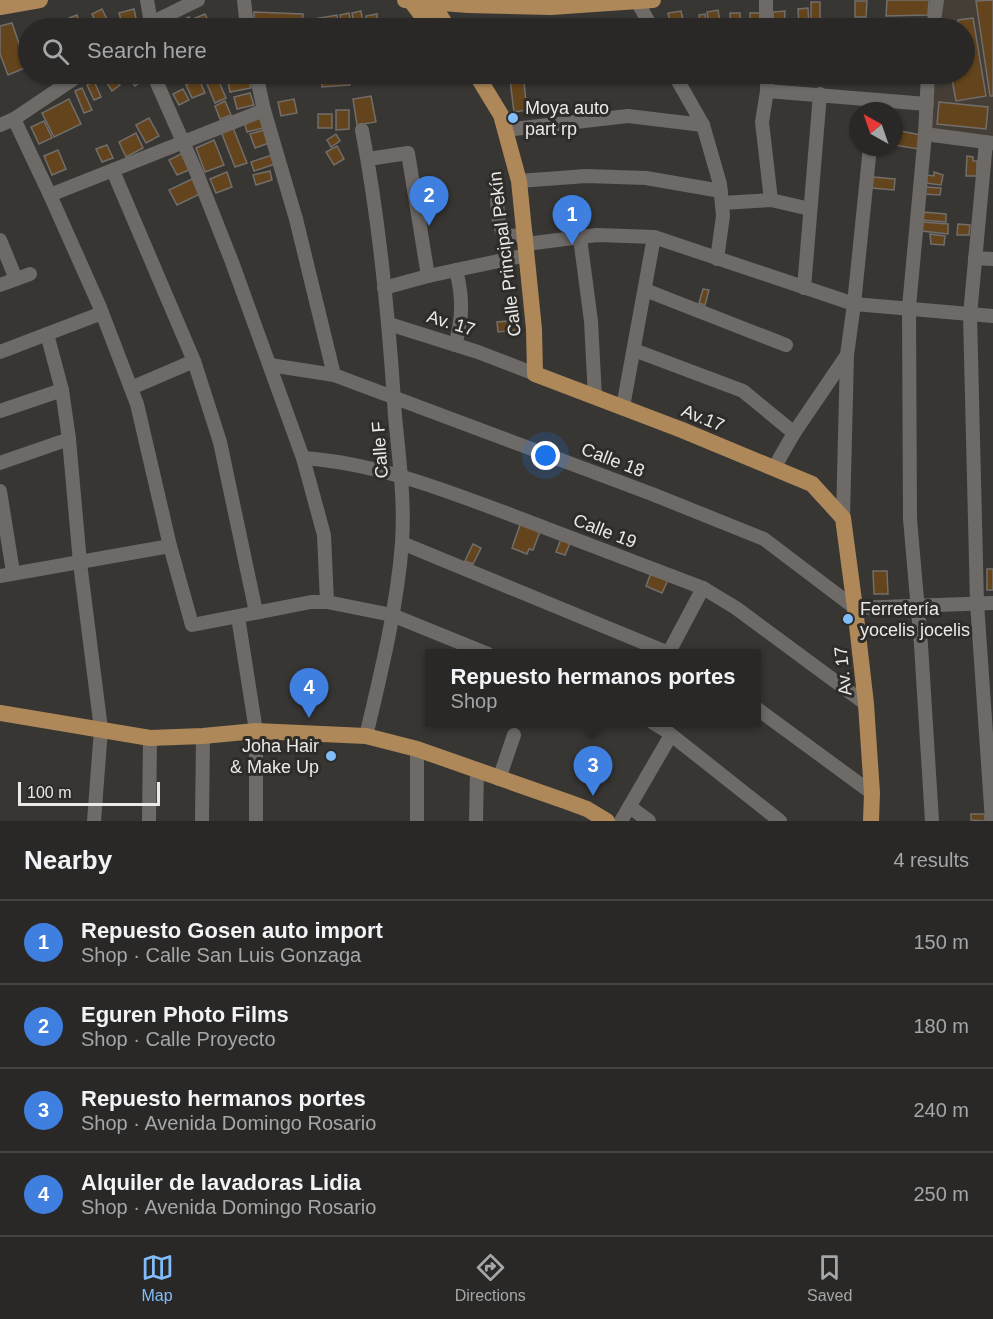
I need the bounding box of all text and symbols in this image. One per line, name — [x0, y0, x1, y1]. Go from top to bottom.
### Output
search box — [18, 18, 975, 84]
icon: search — [39, 35, 72, 68]
text: Search here — [87, 38, 207, 63]
place label: Moya auto part rp — [525, 98, 609, 139]
north arrow — [849, 102, 903, 156]
marker: Moya auto part rp — [506, 111, 520, 125]
street label: Calle Principal Pekín — [485, 170, 525, 338]
pin: 2 — [410, 176, 448, 226]
pin: 1 — [552, 196, 592, 245]
street label: Av. 17 — [424, 306, 478, 340]
street label: Av.17 — [679, 400, 727, 436]
street label: Calle F — [368, 421, 392, 479]
street label: Calle 18 — [579, 439, 647, 481]
your location — [531, 441, 560, 470]
street label: Calle 19 — [571, 510, 639, 552]
place label: Ferretería yocelis jocelis — [860, 599, 970, 640]
marker: Ferretería yocelis jocelis — [841, 612, 855, 626]
street label: Av. 17 — [830, 645, 856, 697]
popup — [425, 649, 761, 727]
text: Repuesto hermanos portes — [451, 664, 735, 689]
pin: 4 — [290, 668, 328, 718]
text: Shop — [451, 690, 497, 712]
place label: Joha Hair & Make Up — [230, 736, 319, 777]
pin: 3 — [574, 746, 612, 796]
marker: Joha Hair & Make Up — [324, 749, 338, 763]
scale bar — [18, 779, 160, 806]
text: 100 m — [27, 784, 71, 801]
text: Nearby — [24, 845, 112, 875]
text: 4 results — [893, 849, 969, 871]
text: Repuesto Gosen auto import — [81, 918, 383, 943]
text: 1 — [38, 931, 49, 953]
text: 150 m — [913, 931, 969, 953]
text: Shop · Calle San Luis Gonzaga — [81, 944, 361, 966]
text: Eguren Photo Films — [81, 1002, 289, 1027]
text: 2 — [38, 1015, 49, 1037]
text: 180 m — [913, 1015, 969, 1037]
text: Shop · Calle Proyecto — [81, 1028, 276, 1050]
text: Repuesto hermanos portes — [81, 1086, 366, 1111]
text: 3 — [38, 1099, 49, 1121]
text: 240 m — [913, 1099, 969, 1121]
text: Shop · Avenida Domingo Rosario — [81, 1112, 376, 1134]
text: Alquiler de lavadoras Lidia — [81, 1170, 361, 1195]
text: 4 — [38, 1183, 49, 1205]
text: 250 m — [913, 1183, 969, 1205]
text: Shop · Avenida Domingo Rosario — [81, 1196, 376, 1218]
tab: Map — [141, 1251, 174, 1305]
tab: Directions — [455, 1251, 526, 1305]
tab: Saved — [807, 1251, 852, 1305]

